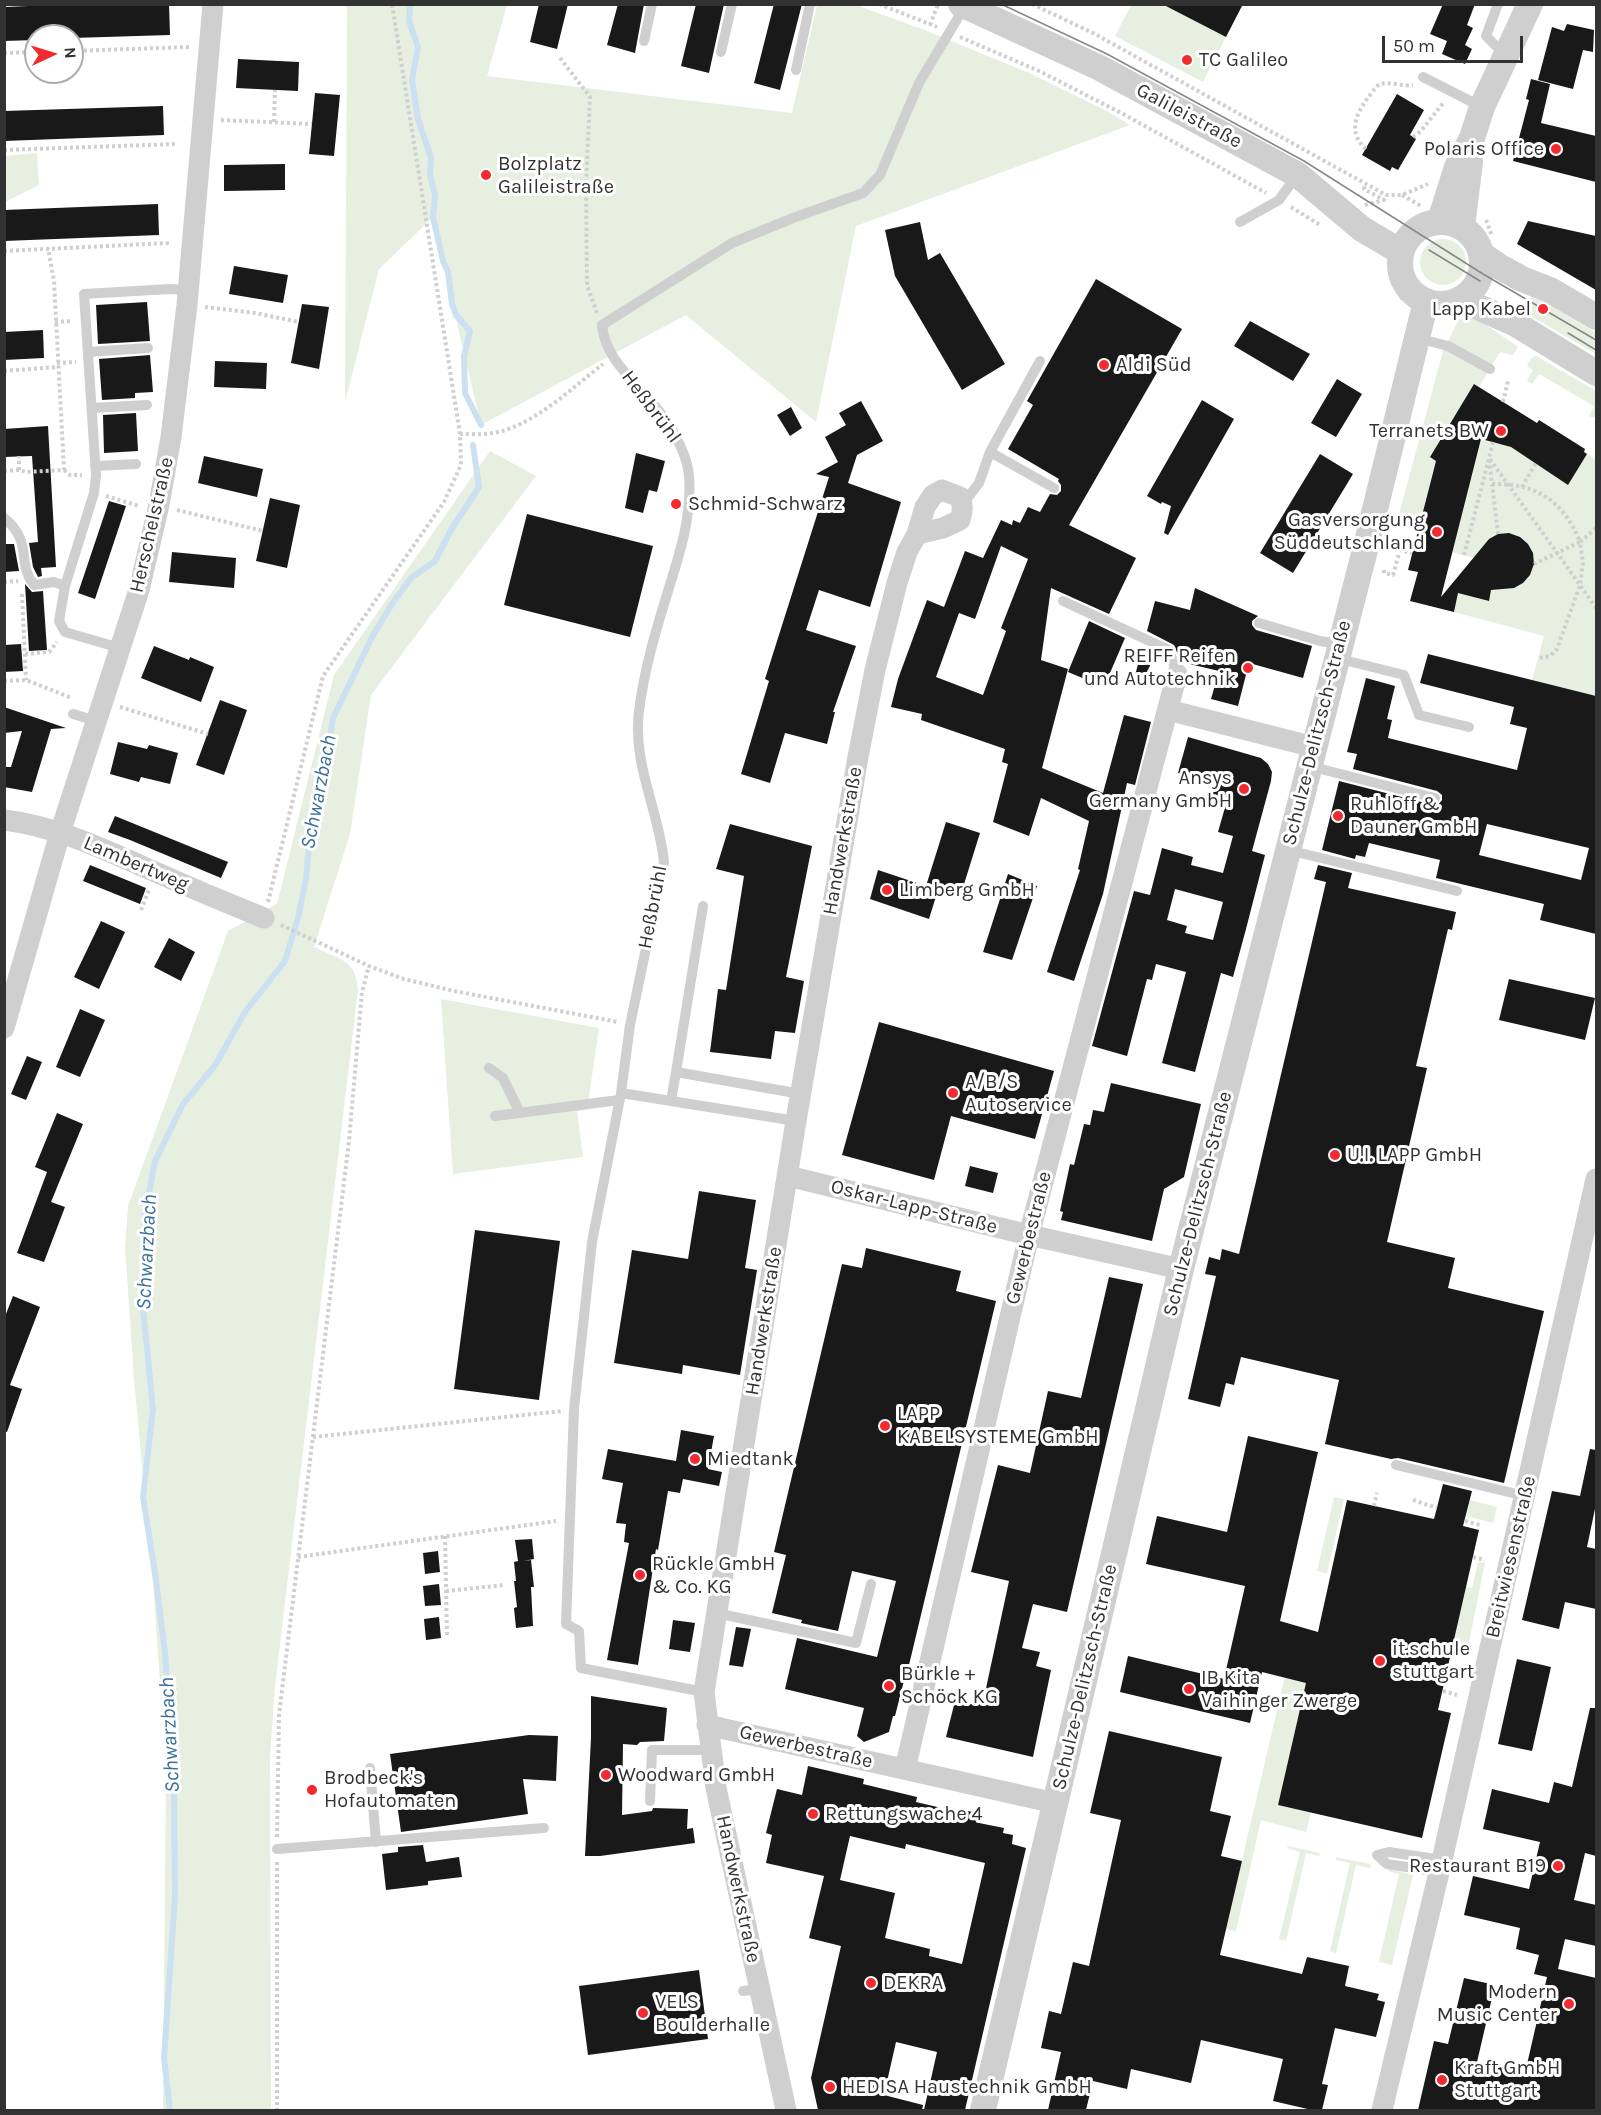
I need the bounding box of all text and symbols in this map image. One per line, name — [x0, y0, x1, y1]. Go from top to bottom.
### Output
north arrow — [24, 24, 84, 84]
scale bar — [1385, 24, 1526, 62]
text: 50 m — [1393, 35, 1435, 57]
text: N — [61, 46, 80, 59]
place label: TC Galileo — [1199, 48, 1288, 72]
marker: TC Galileo — [1180, 53, 1194, 67]
street label: Galileistraße — [1132, 78, 1246, 154]
place label: Polaris Office — [1424, 137, 1544, 161]
marker: Polaris Office — [1549, 142, 1563, 156]
place label: Bolzplatz Galileistraße — [498, 152, 614, 199]
marker: Bolzplatz Galileistraße — [479, 168, 493, 182]
place label: Lapp Kabel — [1432, 297, 1531, 321]
marker: Lapp Kabel — [1536, 302, 1550, 316]
place label: Aldi Süd — [1116, 353, 1192, 377]
marker: Aldi Süd — [1097, 358, 1111, 372]
street label: Heßbrühl — [616, 366, 686, 448]
place label: Terranets BW — [1369, 419, 1489, 443]
marker: Terranets BW — [1494, 424, 1508, 438]
street label: Herschelstraße — [125, 455, 179, 595]
place label: Schmid-Schwarz — [688, 492, 843, 516]
marker: Schmid-Schwarz — [669, 497, 683, 511]
place label: Gasversorgung Süddeutschland — [1274, 508, 1425, 555]
marker: Gasversorgung Süddeutschland — [1430, 525, 1444, 539]
street label: Schulze-Delitzsch-Straße — [1277, 618, 1357, 848]
place label: REIFF Reifen und Autotechnik — [1084, 644, 1236, 691]
marker: REIFF Reifen und Autotechnik — [1241, 661, 1255, 675]
water label: Schwarzbach — [296, 733, 342, 851]
street label: Handwerkstraße — [818, 765, 868, 917]
place label: Ansys Germany GmbH — [1089, 766, 1232, 813]
marker: Ansys Germany GmbH — [1237, 782, 1251, 796]
place label: Ruhloff & Dauner GmbH — [1350, 792, 1477, 839]
marker: Ruhloff & Dauner GmbH — [1331, 809, 1345, 823]
street label: Lambertweg — [80, 831, 192, 897]
street label: Heßbrühl — [633, 863, 673, 951]
place label: Limberg GmbH — [899, 878, 1035, 902]
marker: Limberg GmbH — [880, 883, 894, 897]
place label: A/B/S Autoservice — [965, 1070, 1072, 1117]
marker: A/B/S Autoservice — [946, 1086, 960, 1100]
street label: Schulze-Delitzsch-Straße — [1158, 1089, 1238, 1319]
place label: U.I. LAPP GmbH — [1347, 1143, 1482, 1167]
marker: U.I. LAPP GmbH — [1328, 1148, 1342, 1162]
street label: Gewerbestraße — [1001, 1169, 1057, 1307]
street label: Oskar-Lapp-Straße — [828, 1175, 1000, 1239]
water label: Schwarzbach — [131, 1194, 163, 1310]
street label: Handwerkstraße — [740, 1245, 788, 1397]
place label: LAPP KABELSYSTEME GmbH — [897, 1402, 1099, 1449]
marker: LAPP KABELSYSTEME GmbH — [878, 1419, 892, 1433]
place label: Miedtank — [707, 1447, 794, 1471]
marker: Miedtank — [688, 1452, 702, 1466]
street label: Breitwiesenstraße — [1481, 1474, 1541, 1640]
place label: Rückle GmbH & Co. KG — [652, 1552, 775, 1599]
street label: Schulze-Delitzsch-Straße — [1047, 1562, 1123, 1792]
marker: Rückle GmbH & Co. KG — [633, 1568, 647, 1582]
place label: it.schule stuttgart — [1392, 1637, 1474, 1684]
marker: it.schule stuttgart — [1373, 1654, 1387, 1668]
place label: Bürkle + Schöck KG — [901, 1662, 998, 1709]
place label: IB Kita Vaihinger Zwerge — [1201, 1666, 1357, 1713]
water label: Schwarzbach — [154, 1677, 186, 1793]
marker: Bürkle + Schöck KG — [882, 1679, 896, 1693]
marker: IB Kita Vaihinger Zwerge — [1182, 1682, 1196, 1696]
street label: Gewerbestraße — [737, 1720, 875, 1774]
place label: Woodward GmbH — [618, 1763, 775, 1787]
place label: Brodbeck's Hofautomaten — [324, 1766, 456, 1813]
marker: Woodward GmbH — [599, 1768, 613, 1782]
marker: Brodbeck's Hofautomaten — [305, 1783, 319, 1797]
place label: Rettungswache 4 — [825, 1802, 983, 1826]
marker: Rettungswache 4 — [806, 1807, 820, 1821]
street label: Handwerkstraße — [711, 1813, 765, 1965]
place label: Restaurant B19 — [1409, 1854, 1546, 1878]
marker: Restaurant B19 — [1551, 1859, 1565, 1873]
place label: DEKRA — [883, 1971, 943, 1995]
marker: DEKRA — [864, 1976, 878, 1990]
place label: Modern Music Center — [1437, 1980, 1557, 2027]
place label: VELS Boulderhalle — [655, 1990, 770, 2037]
marker: Modern Music Center — [1562, 1997, 1576, 2011]
marker: VELS Boulderhalle — [636, 2006, 650, 2020]
place label: Kraft GmbH Stuttgart — [1454, 2056, 1560, 2103]
marker: Kraft GmbH Stuttgart — [1435, 2073, 1449, 2087]
place label: HEDISA Haustechnik GmbH — [842, 2075, 1092, 2099]
marker: HEDISA Haustechnik GmbH — [823, 2080, 837, 2094]

